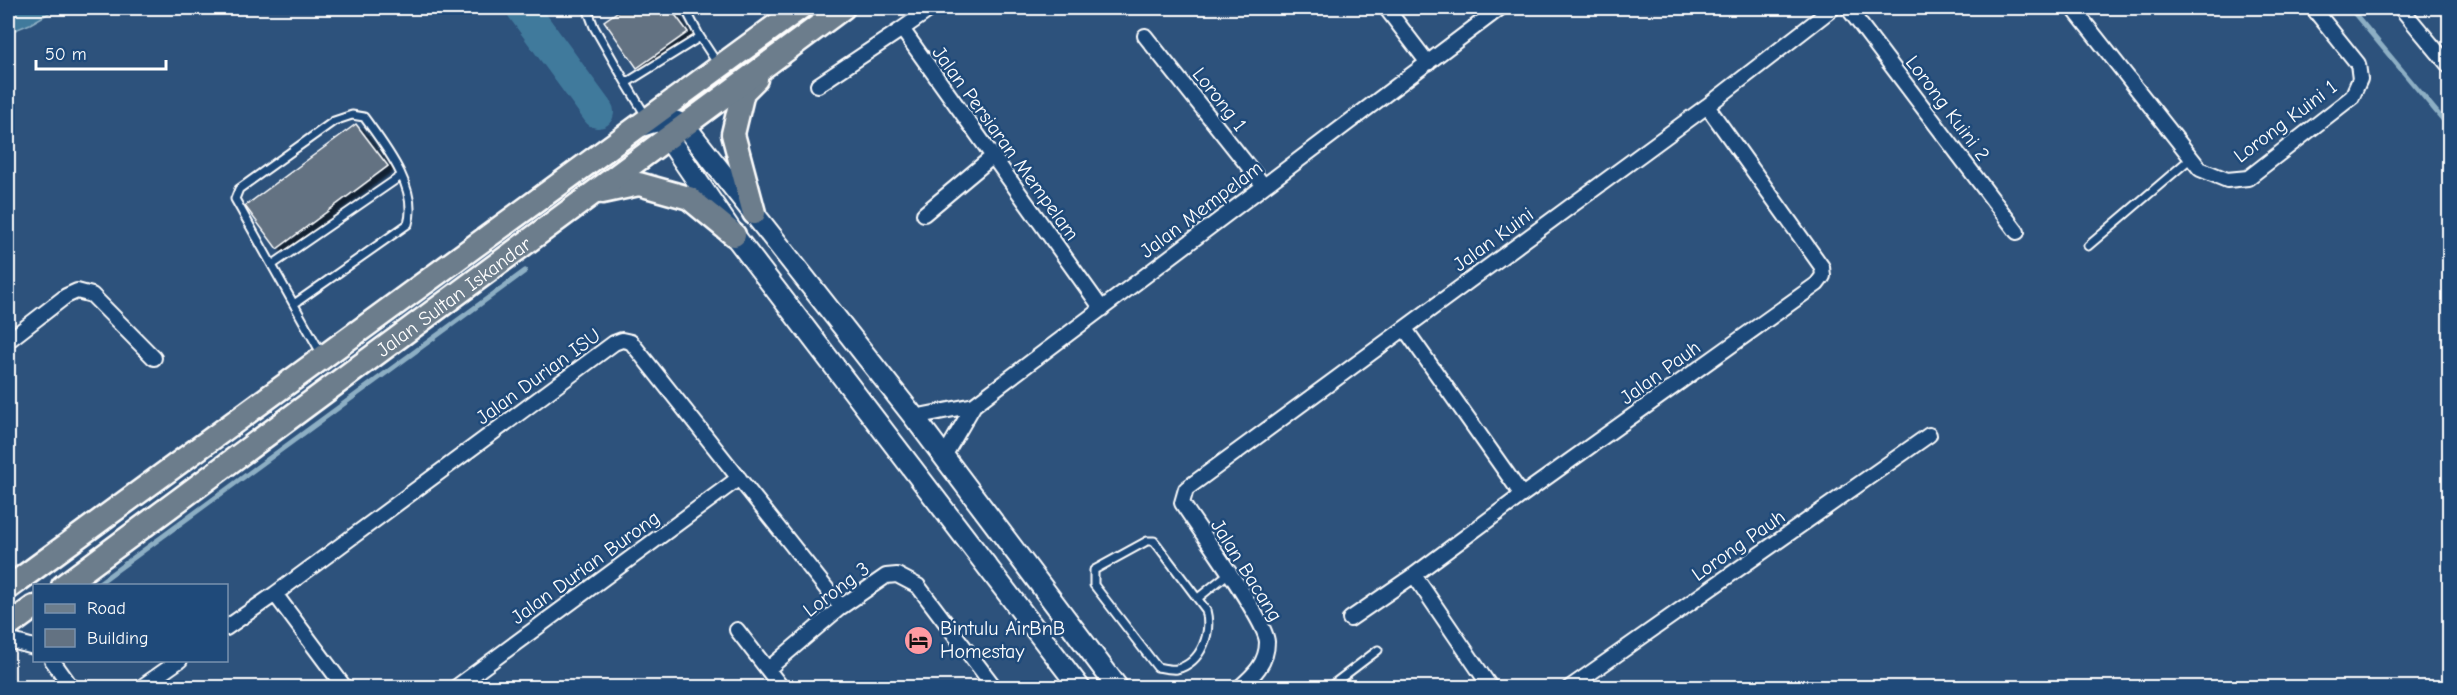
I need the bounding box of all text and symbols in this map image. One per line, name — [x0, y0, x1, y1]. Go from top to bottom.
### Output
scale bar — [36, 33, 166, 71]
street label: Jalan Persiaran Mempelam — [927, 42, 1084, 245]
text: 50 m — [45, 44, 87, 65]
street label: Lorong Kuini 2 — [1901, 51, 1995, 165]
street label: Lorong 1 — [1188, 63, 1252, 136]
street label: Lorong Kuini 1 — [2229, 75, 2341, 168]
street label: Jalan Mempelam — [1136, 156, 1267, 263]
street label: Jalan Kuini — [1449, 203, 1538, 276]
street label: Jalan Sultan Iskandar — [372, 232, 536, 362]
street label: Jalan Durian ISU — [472, 324, 605, 429]
street label: Jalan Pauh — [1616, 336, 1705, 409]
street label: Lorong Pauh — [1687, 505, 1789, 586]
street label: Jalan Durian Burong — [507, 506, 664, 629]
street label: Jalan Bacang — [1206, 515, 1287, 626]
street label: Lorong 3 — [799, 557, 874, 622]
legend — [33, 584, 228, 662]
text: Road — [87, 598, 126, 619]
place label: Bintulu AirBnB Homestay — [940, 617, 1065, 663]
hotel icon: Bintulu AirBnB Homestay — [903, 624, 935, 656]
text: Building — [87, 628, 149, 649]

